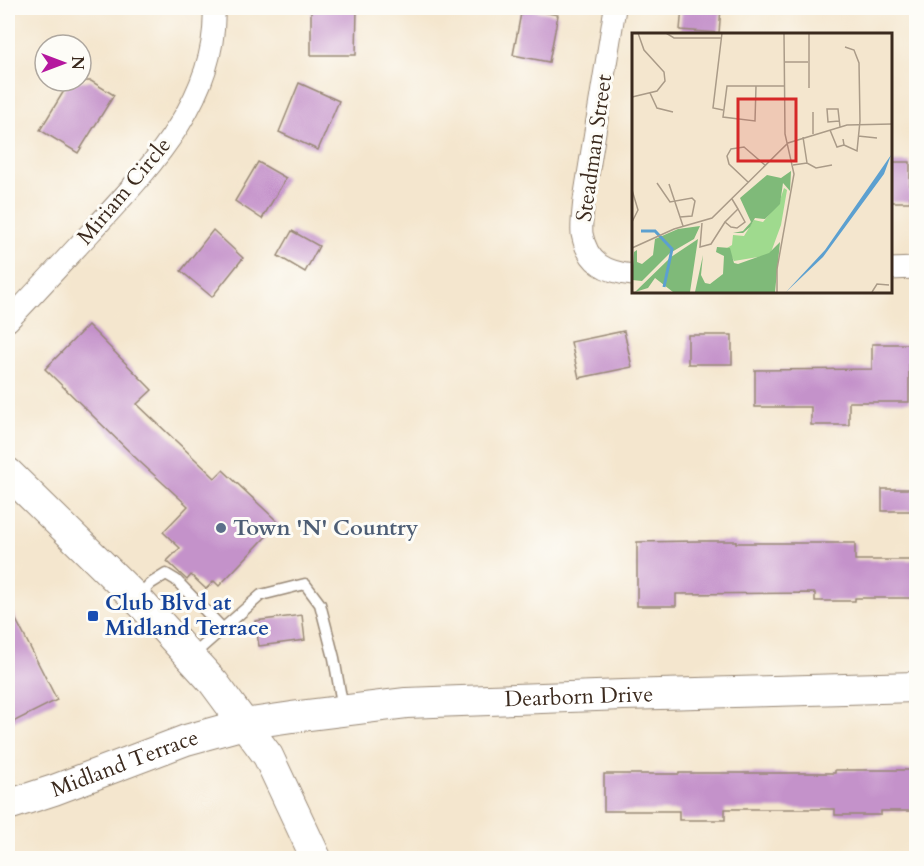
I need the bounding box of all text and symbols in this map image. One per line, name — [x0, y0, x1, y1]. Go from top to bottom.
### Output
north arrow — [33, 33, 93, 93]
inset map — [632, 33, 891, 292]
text: N — [66, 56, 88, 70]
street label: Steadman Street — [569, 72, 619, 224]
street label: Miriam Circle — [70, 131, 178, 251]
place label: Town 'N' Country — [233, 513, 419, 543]
marker: Town 'N' Country — [214, 521, 228, 535]
place label: Club Blvd at Midland Terrace — [105, 588, 269, 643]
marker: Club Blvd at Midland Terrace — [86, 609, 100, 623]
street label: Dearborn Drive — [504, 679, 654, 714]
street label: Midland Terrace — [47, 722, 202, 805]

